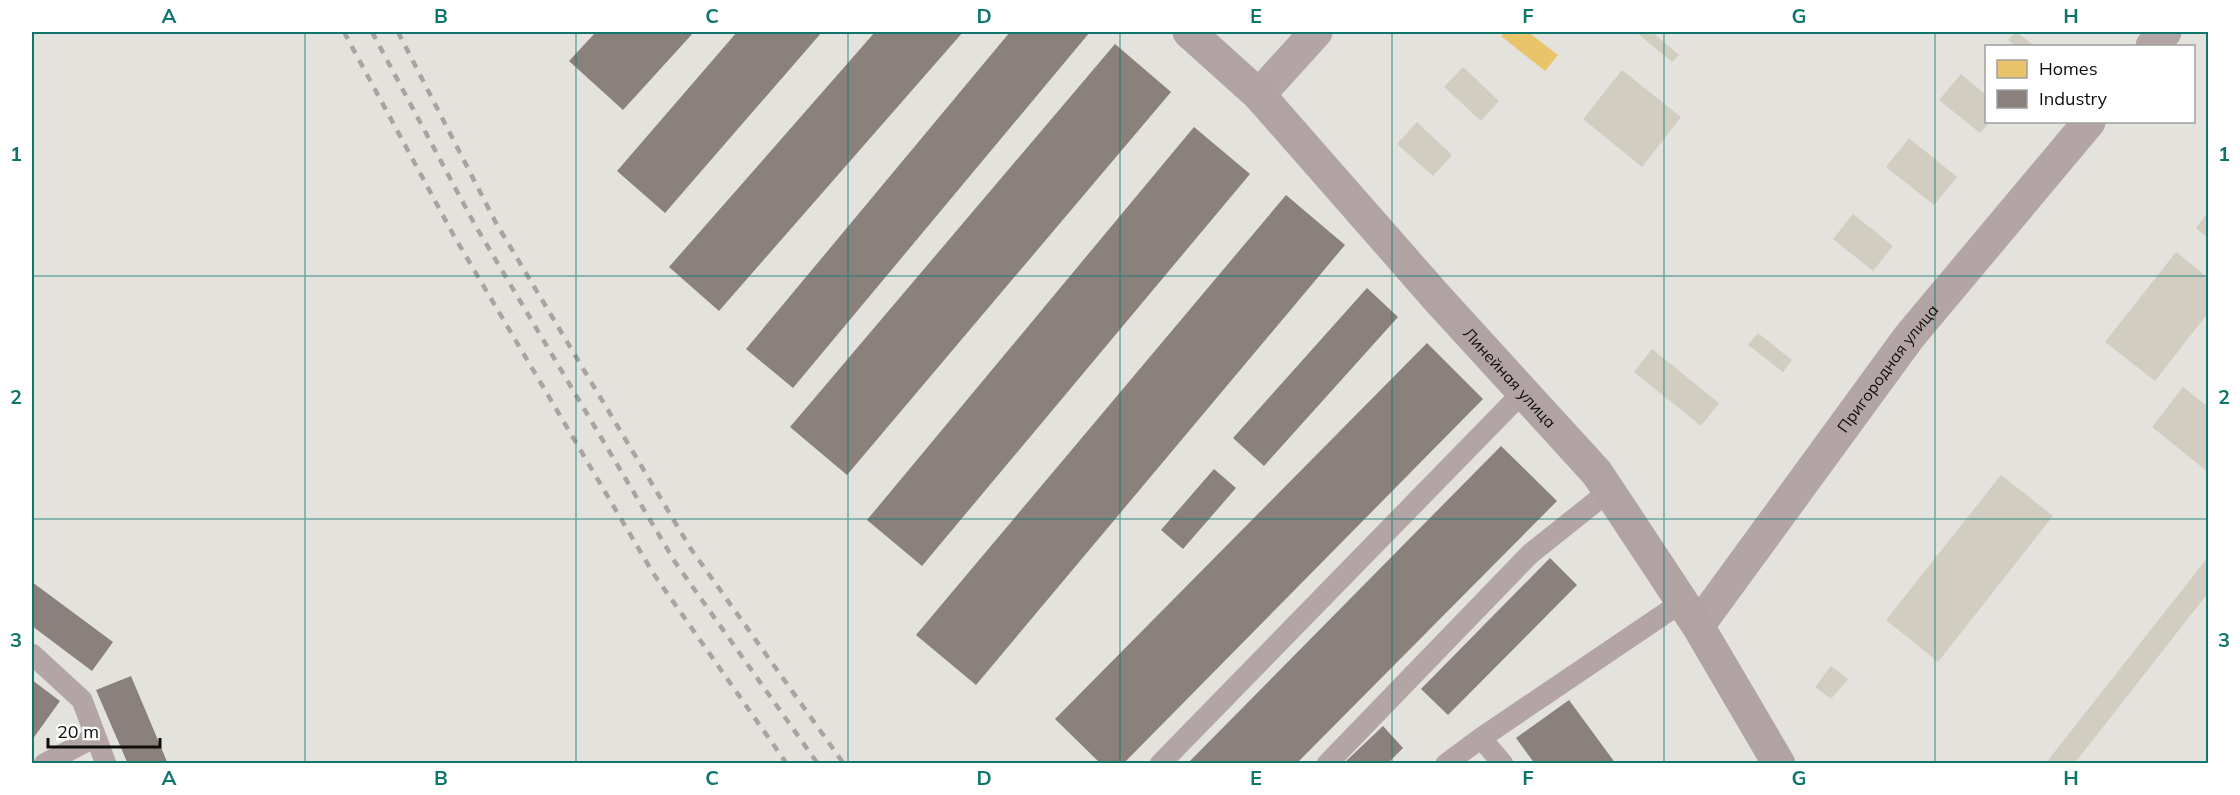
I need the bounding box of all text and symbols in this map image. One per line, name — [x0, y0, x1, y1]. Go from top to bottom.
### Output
text: A — [162, 3, 177, 28]
text: B — [434, 3, 448, 28]
text: C — [705, 3, 719, 28]
text: D — [976, 3, 992, 28]
text: E — [1250, 3, 1262, 28]
text: F — [1522, 3, 1534, 28]
text: G — [1792, 3, 1806, 28]
text: H — [2063, 3, 2079, 28]
legend — [1985, 45, 2195, 123]
text: Homes — [2039, 57, 2098, 80]
text: Industry — [2039, 87, 2108, 110]
text: 1 — [10, 141, 22, 166]
text: 1 — [2218, 141, 2230, 166]
street label: Пригородная улица — [1833, 300, 1942, 436]
street label: Линейная улица — [1459, 323, 1561, 432]
text: 2 — [10, 384, 22, 409]
text: 2 — [2218, 384, 2230, 409]
text: 3 — [10, 627, 22, 652]
text: 3 — [2218, 627, 2230, 652]
scale bar — [48, 711, 160, 749]
text: 20 m — [57, 720, 99, 743]
text: A — [162, 765, 177, 790]
text: B — [434, 765, 448, 790]
text: C — [705, 765, 719, 790]
text: D — [976, 765, 992, 790]
text: E — [1250, 765, 1262, 790]
text: F — [1522, 765, 1534, 790]
text: G — [1792, 765, 1806, 790]
text: H — [2063, 765, 2079, 790]

